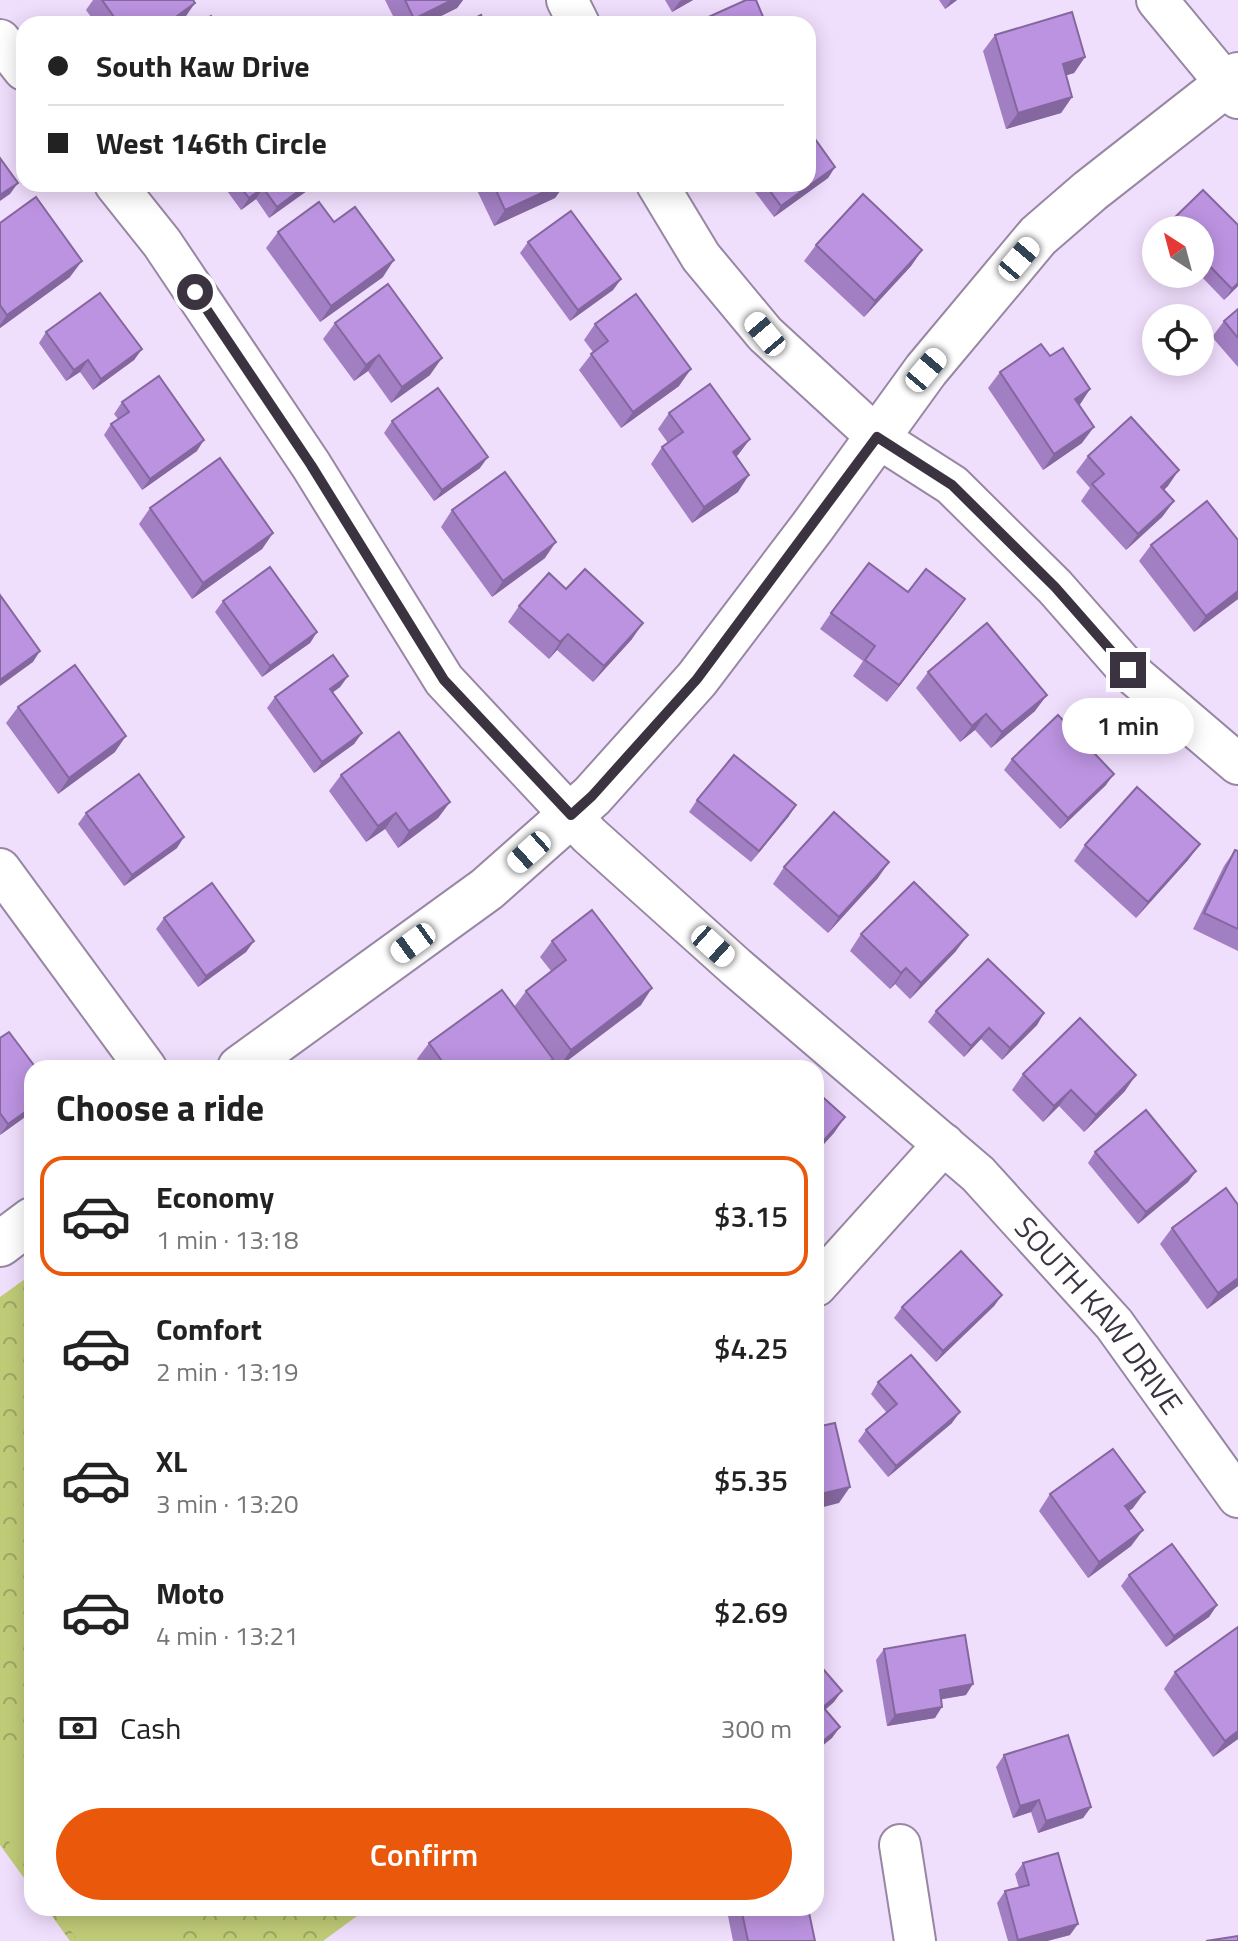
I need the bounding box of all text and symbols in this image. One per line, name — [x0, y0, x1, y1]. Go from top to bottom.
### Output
text: South Kaw Drive — [96, 43, 310, 89]
text: West 146th Circle — [96, 120, 327, 166]
north arrow — [1142, 216, 1214, 288]
map controls — [1142, 216, 1214, 376]
car — [994, 233, 1044, 285]
route start — [177, 274, 213, 310]
button: locate — [1142, 304, 1214, 376]
car — [740, 308, 790, 360]
car — [901, 344, 951, 396]
route end — [1110, 652, 1146, 688]
callout: 1 min — [1062, 698, 1194, 754]
text: 1 min — [1097, 706, 1159, 745]
car — [503, 827, 555, 877]
car — [387, 919, 439, 967]
car — [687, 921, 739, 971]
text: Choose a ride — [56, 1080, 264, 1135]
text: Economy — [156, 1174, 274, 1220]
icon: car — [60, 1180, 132, 1252]
text: $3.15 — [714, 1193, 788, 1239]
street label: SOUTH KAW DRIVE — [1004, 1206, 1194, 1424]
text: 1 min · 13:18 — [156, 1220, 299, 1259]
text: Comfort — [156, 1306, 262, 1352]
icon: car — [60, 1312, 132, 1384]
text: $4.25 — [714, 1325, 788, 1371]
text: 2 min · 13:19 — [156, 1352, 299, 1391]
text: XL — [156, 1438, 187, 1484]
icon: car — [60, 1444, 132, 1516]
text: $5.35 — [714, 1457, 788, 1503]
text: 3 min · 13:20 — [156, 1484, 299, 1523]
text: Moto — [156, 1570, 224, 1616]
icon: car — [60, 1576, 132, 1648]
text: $2.69 — [714, 1589, 788, 1635]
text: 4 min · 13:21 — [156, 1616, 299, 1655]
text: Cash — [120, 1705, 181, 1751]
icon: cash — [56, 1706, 100, 1750]
text: 300 m — [721, 1709, 792, 1748]
button: Confirm — [56, 1808, 792, 1900]

